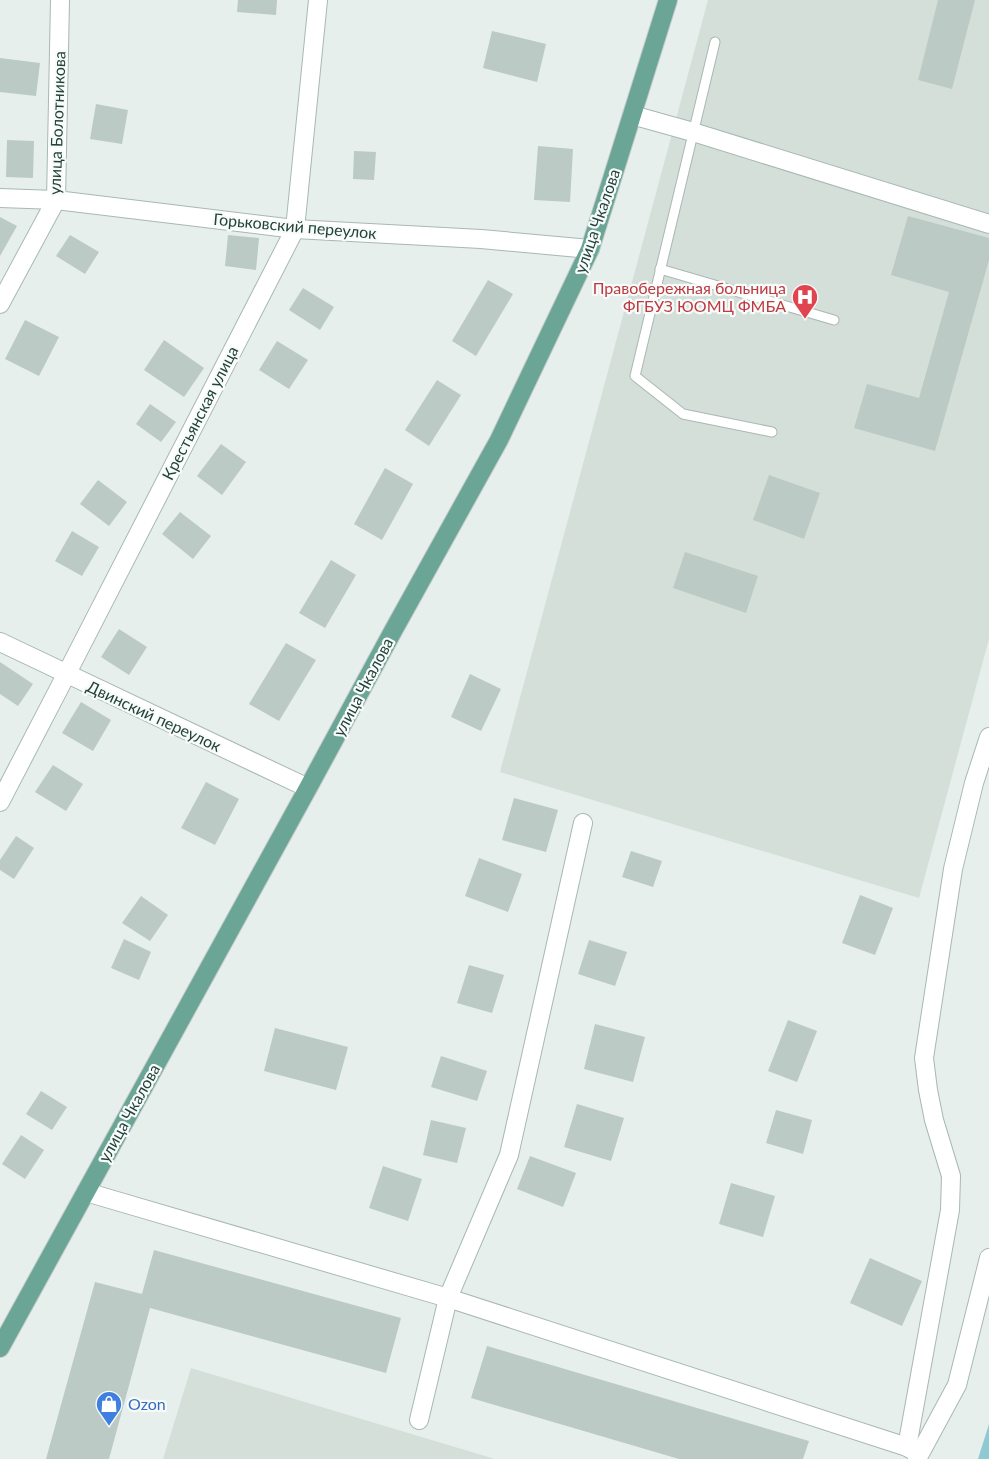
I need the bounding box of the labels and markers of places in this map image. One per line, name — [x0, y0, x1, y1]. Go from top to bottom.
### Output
place label: Правобережная больница ФГБУЗ ЮОМЦ ФМБА — [593, 278, 786, 315]
hospital icon: Правобережная больница ФГБУЗ ЮОМЦ ФМБА — [790, 282, 820, 320]
shop icon: Ozon — [94, 1389, 124, 1427]
place label: Ozon — [128, 1394, 166, 1413]

